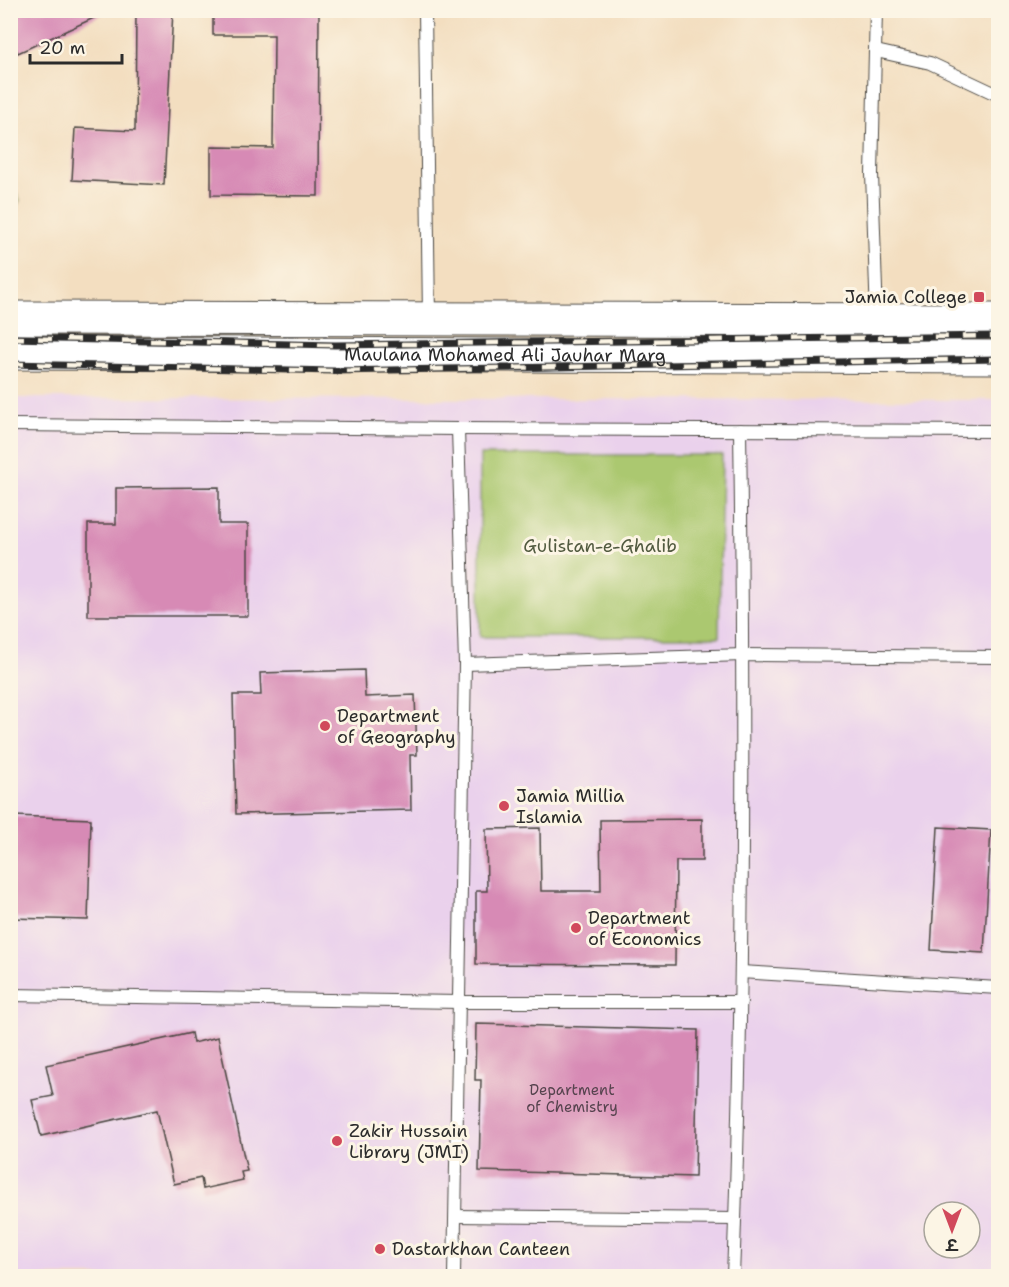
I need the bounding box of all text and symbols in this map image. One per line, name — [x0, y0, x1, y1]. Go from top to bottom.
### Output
scale bar — [30, 27, 122, 65]
text: 20 m — [39, 36, 85, 60]
place label: Jamia College — [844, 285, 967, 309]
marker: Jamia College — [972, 290, 986, 304]
street label: Maulana Mohamed Ali Jauhar Marg — [344, 342, 666, 368]
park label: Gulistan-e-Ghalib — [523, 534, 677, 558]
place label: Department of Geography — [337, 704, 456, 749]
marker: Department of Geography — [318, 719, 332, 733]
place label: Jamia Millia Islamia — [516, 784, 624, 829]
marker: Jamia Millia Islamia — [497, 799, 511, 813]
place label: Department of Economics — [588, 906, 702, 951]
marker: Department of Economics — [569, 921, 583, 935]
house number: Department of Chemistry — [526, 1080, 618, 1117]
place label: Zakir Hussain Library (JMI) — [349, 1119, 469, 1164]
marker: Zakir Hussain Library (JMI) — [330, 1134, 344, 1148]
north arrow — [922, 1200, 982, 1260]
text: उ — [945, 1234, 959, 1255]
place label: Dastarkhan Canteen — [392, 1237, 570, 1261]
marker: Dastarkhan Canteen — [373, 1242, 387, 1256]

